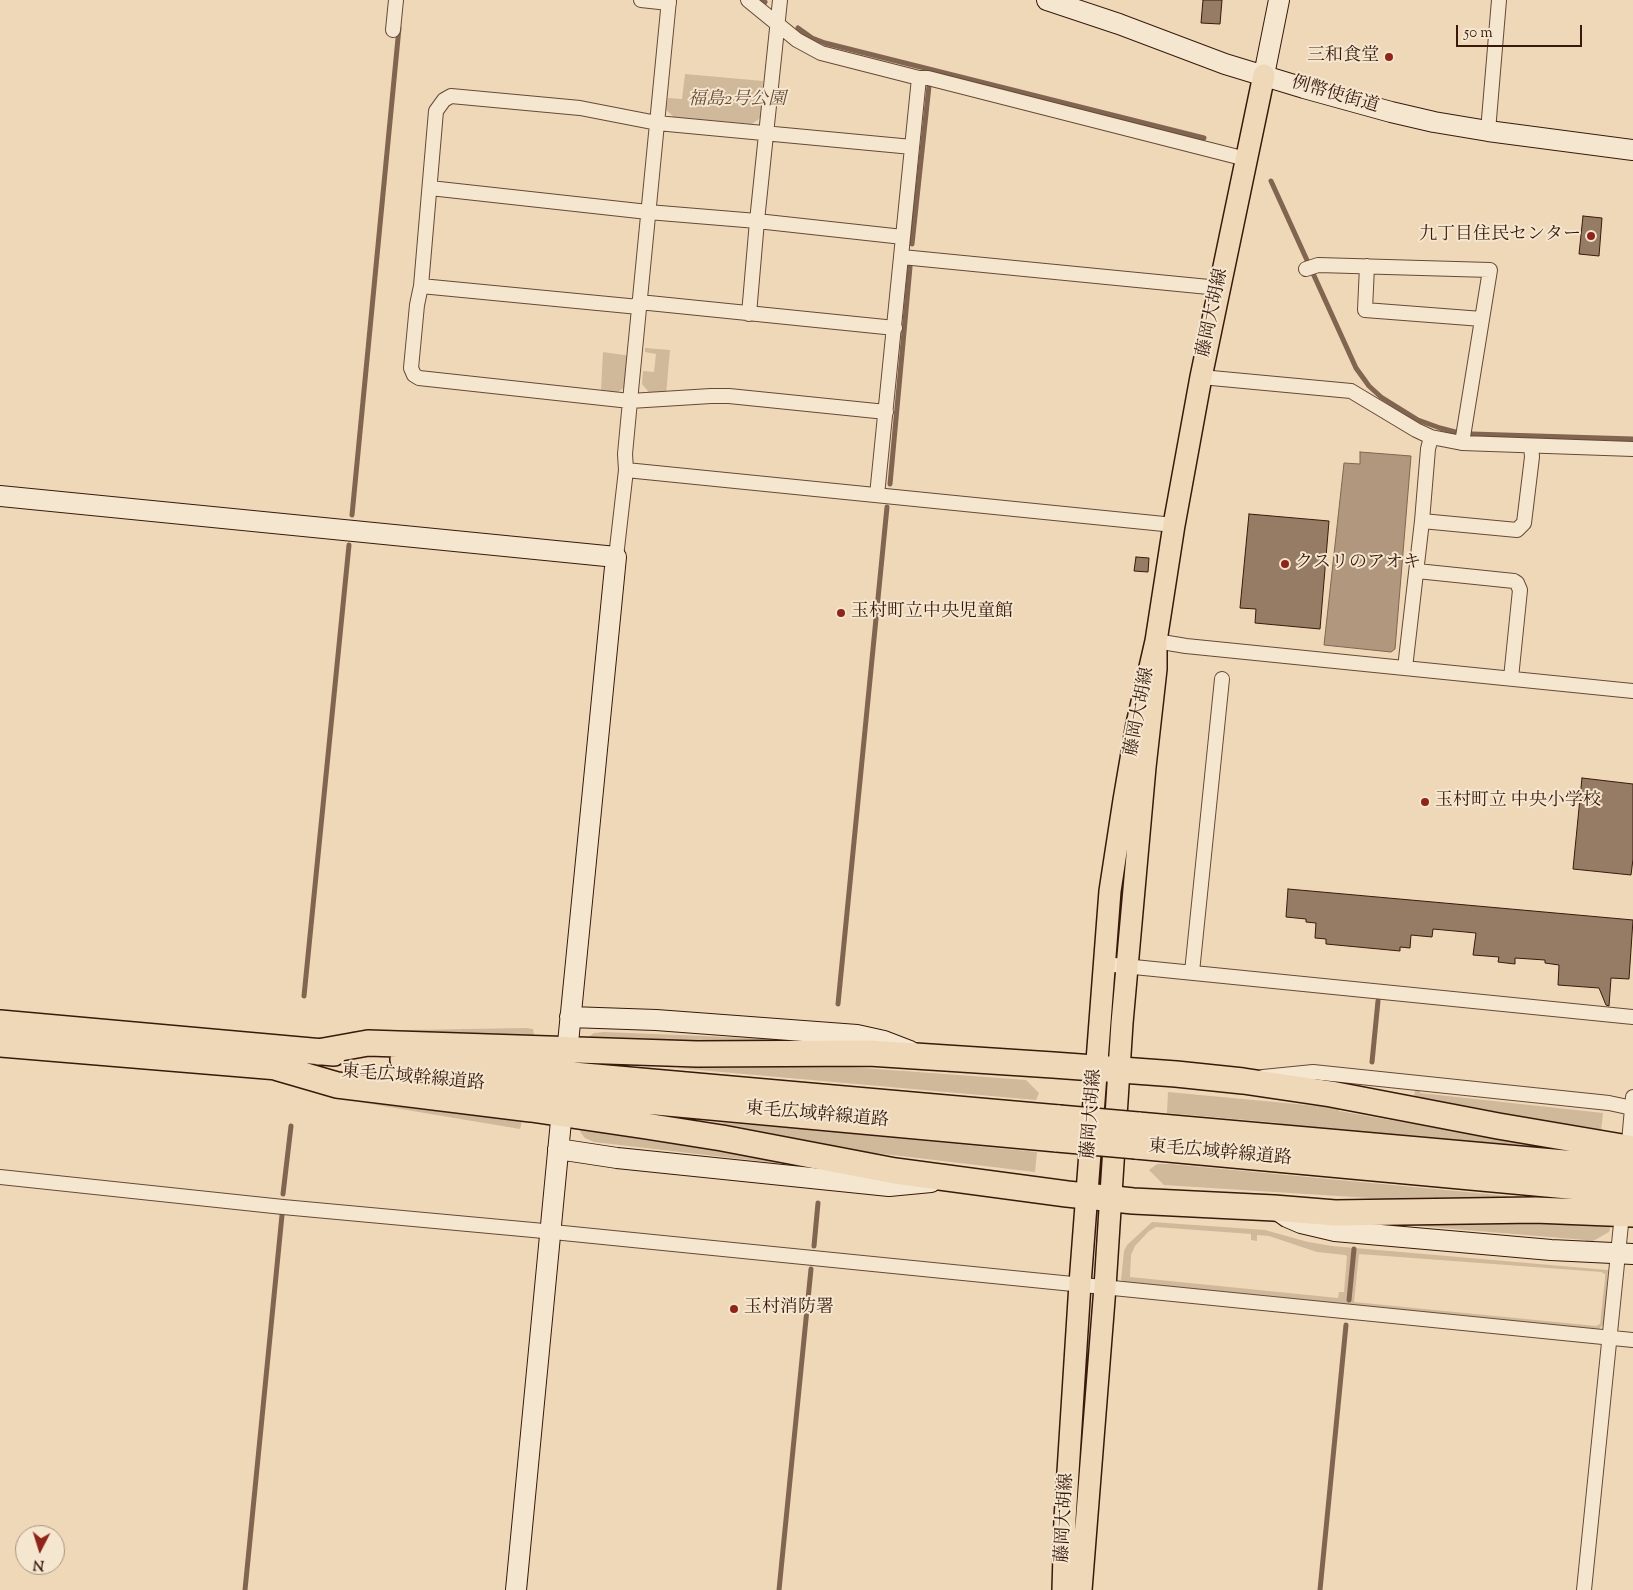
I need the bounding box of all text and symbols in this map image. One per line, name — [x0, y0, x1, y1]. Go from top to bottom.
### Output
scale bar — [1458, 15, 1584, 47]
text: 50 m — [1464, 23, 1493, 44]
place label: 三和食堂 — [1307, 46, 1379, 68]
marker: 三和食堂 — [1383, 51, 1395, 63]
street label: 例幣使街道 — [1289, 73, 1381, 119]
park label: 福島2号公園 — [688, 90, 786, 112]
place label: 九丁目住民センター — [1419, 225, 1581, 247]
marker: 九丁目住民センター — [1585, 230, 1597, 242]
street label: 藤岡大胡線 — [1194, 267, 1234, 359]
place label: クスリのアオキ — [1295, 553, 1421, 575]
marker: クスリのアオキ — [1279, 558, 1291, 570]
place label: 玉村町立中央児童館 — [851, 602, 1013, 624]
marker: 玉村町立中央児童館 — [835, 607, 847, 619]
street label: 藤岡大胡線 — [1122, 666, 1160, 758]
place label: 玉村町立 中央小学校 — [1435, 791, 1601, 813]
marker: 玉村町立 中央小学校 — [1419, 796, 1431, 808]
street label: 東毛広域幹線道路 — [340, 1062, 486, 1096]
street label: 藤岡大胡線 — [1079, 1068, 1107, 1160]
street label: 東毛広域幹線道路 — [744, 1099, 890, 1133]
street label: 東毛広域幹線道路 — [1147, 1137, 1293, 1171]
place label: 玉村消防署 — [744, 1298, 834, 1320]
marker: 玉村消防署 — [728, 1303, 740, 1315]
street label: 藤岡大胡線 — [1053, 1472, 1079, 1564]
north arrow — [15, 1525, 65, 1575]
text: N — [32, 1553, 45, 1574]

